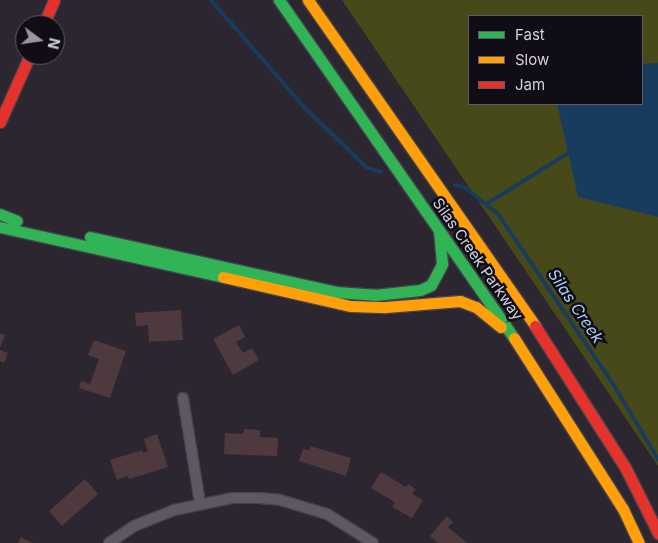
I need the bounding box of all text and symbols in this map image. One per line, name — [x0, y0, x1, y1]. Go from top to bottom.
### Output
north arrow — [15, 15, 65, 65]
legend — [468, 15, 643, 105]
text: Fast — [515, 25, 545, 44]
text: N — [45, 36, 64, 51]
text: Slow — [515, 50, 549, 69]
text: Jam — [515, 75, 545, 94]
street label: Silas Creek Parkway — [429, 195, 527, 323]
water label: Silas Creek — [544, 265, 608, 347]

